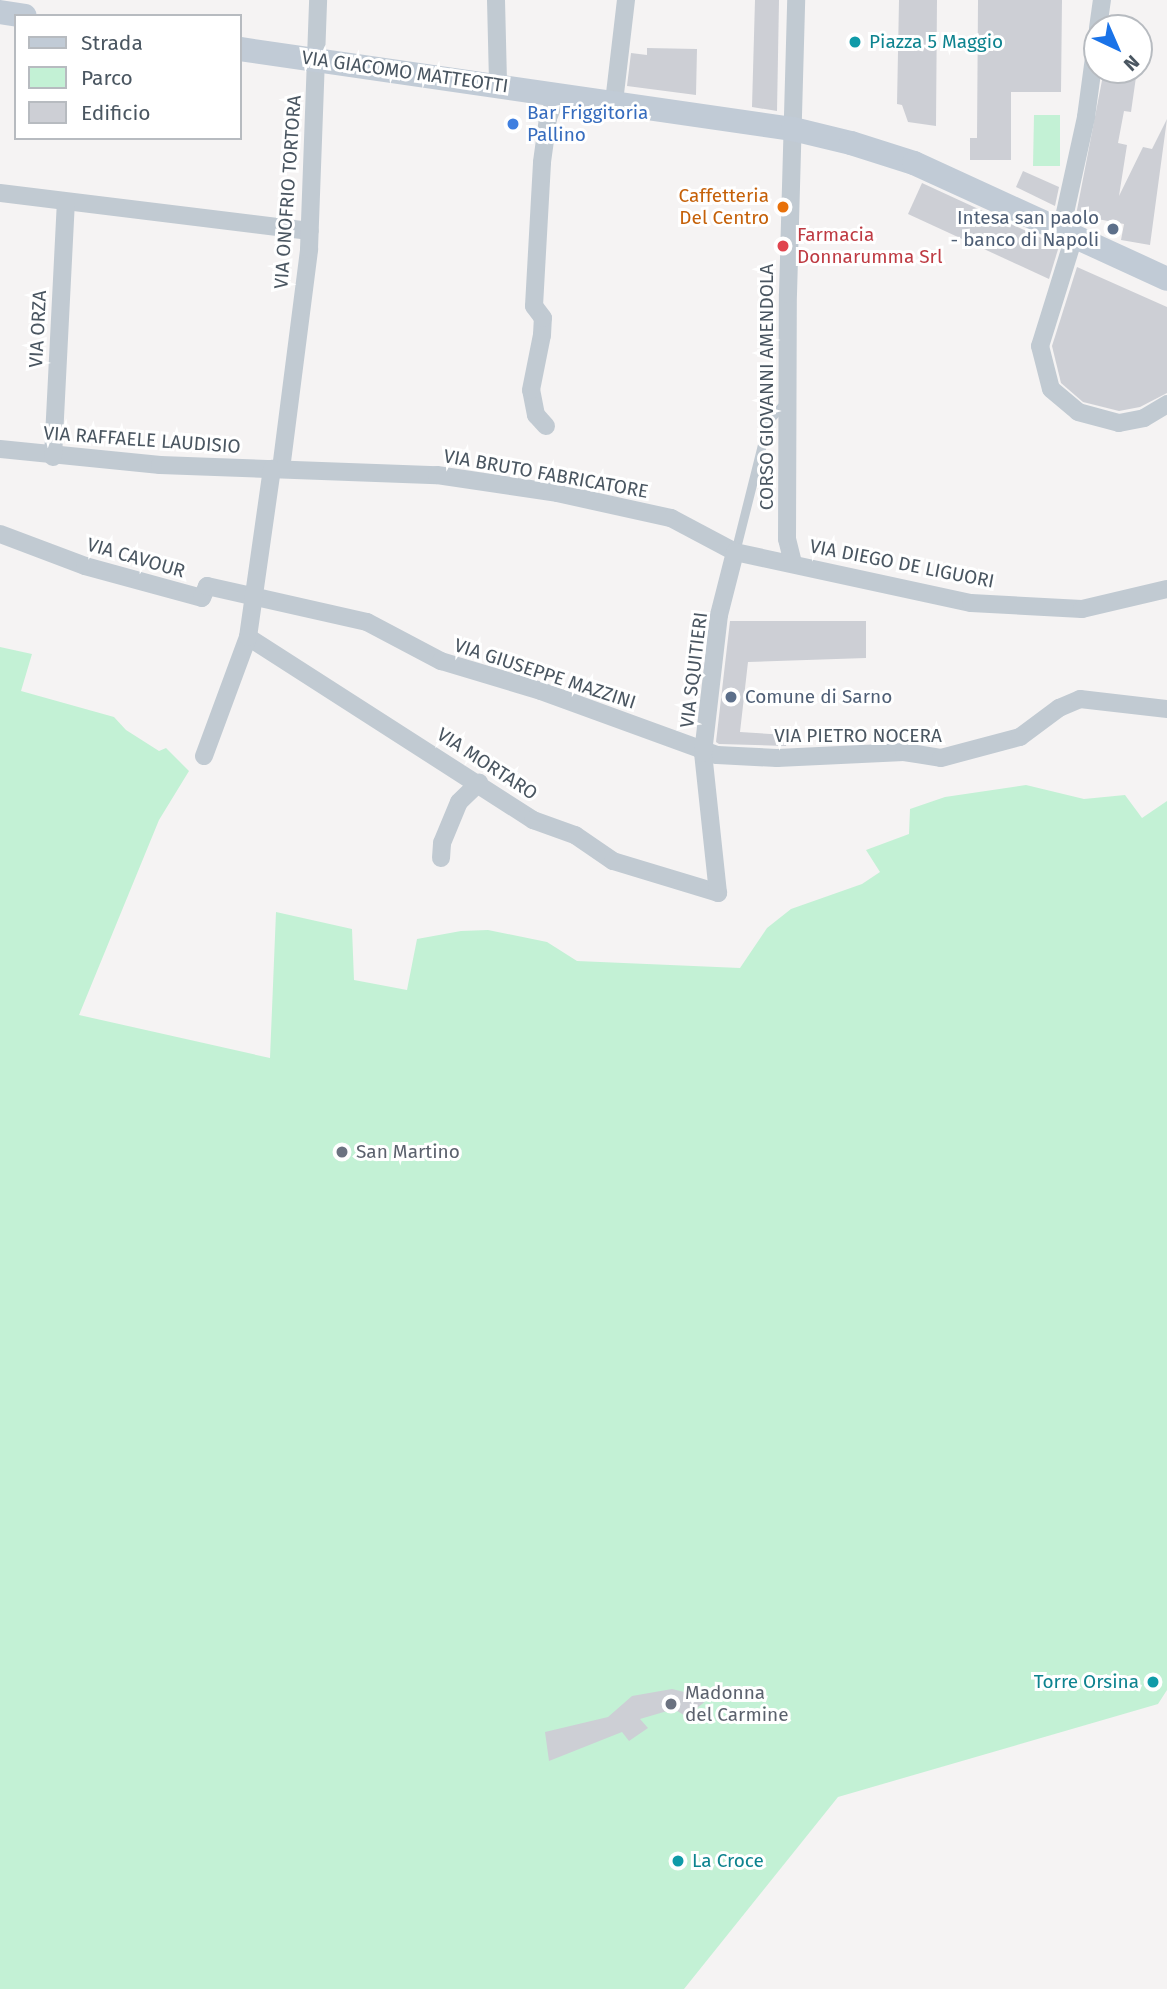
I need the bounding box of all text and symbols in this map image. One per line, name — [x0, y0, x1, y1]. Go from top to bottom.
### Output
legend — [14, 14, 242, 140]
north arrow — [1083, 14, 1153, 84]
text: Strada — [81, 30, 143, 56]
place label: Piazza 5 Maggio — [869, 31, 1003, 53]
marker: Piazza 5 Maggio — [847, 34, 863, 50]
street label: VIA GIACOMO MATTEOTTI — [300, 46, 510, 98]
text: N — [1119, 50, 1144, 76]
text: Parco — [81, 65, 133, 91]
street label: VIA ONOFRIO TORTORA — [270, 94, 306, 290]
text: Edificio — [81, 100, 151, 126]
place label: Bar Friggitoria Pallino — [527, 102, 648, 146]
marker: Bar Friggitoria Pallino — [505, 116, 521, 132]
place label: Caffetteria Del Centro — [679, 185, 769, 229]
marker: Caffetteria Del Centro — [775, 199, 791, 215]
place label: Intesa san paolo - banco di Napoli — [951, 207, 1099, 251]
marker: Intesa san paolo - banco di Napoli — [1105, 221, 1121, 237]
place label: Farmacia Donnarumma Srl — [797, 224, 943, 268]
marker: Farmacia Donnarumma Srl — [775, 238, 791, 254]
street label: CORSO GIOVANNI AMENDOLA — [756, 264, 778, 510]
street label: VIA ORZA — [25, 290, 51, 368]
street label: VIA RAFFAELE LAUDISIO — [43, 422, 241, 458]
street label: VIA BRUTO FABRICATORE — [442, 445, 650, 503]
street label: VIA CAVOUR — [84, 533, 188, 583]
street label: VIA DIEGO DE LIGUORI — [808, 535, 996, 593]
street label: VIA SQUITIERI — [676, 611, 712, 729]
street label: VIA GIUSEPPE MAZZINI — [451, 634, 639, 714]
place label: Comune di Sarno — [745, 686, 892, 708]
marker: Comune di Sarno — [723, 689, 739, 705]
street label: VIA MORTARO — [432, 723, 542, 805]
street label: VIA PIETRO NOCERA — [774, 725, 942, 747]
place label: San Martino — [356, 1141, 460, 1163]
marker: San Martino — [334, 1144, 350, 1160]
place label: Torre Orsina — [1034, 1671, 1139, 1693]
marker: Torre Orsina — [1145, 1674, 1161, 1690]
place label: Madonna del Carmine — [685, 1682, 789, 1726]
marker: Madonna del Carmine — [663, 1696, 679, 1712]
place label: La Croce — [692, 1850, 764, 1872]
marker: La Croce — [670, 1853, 686, 1869]

